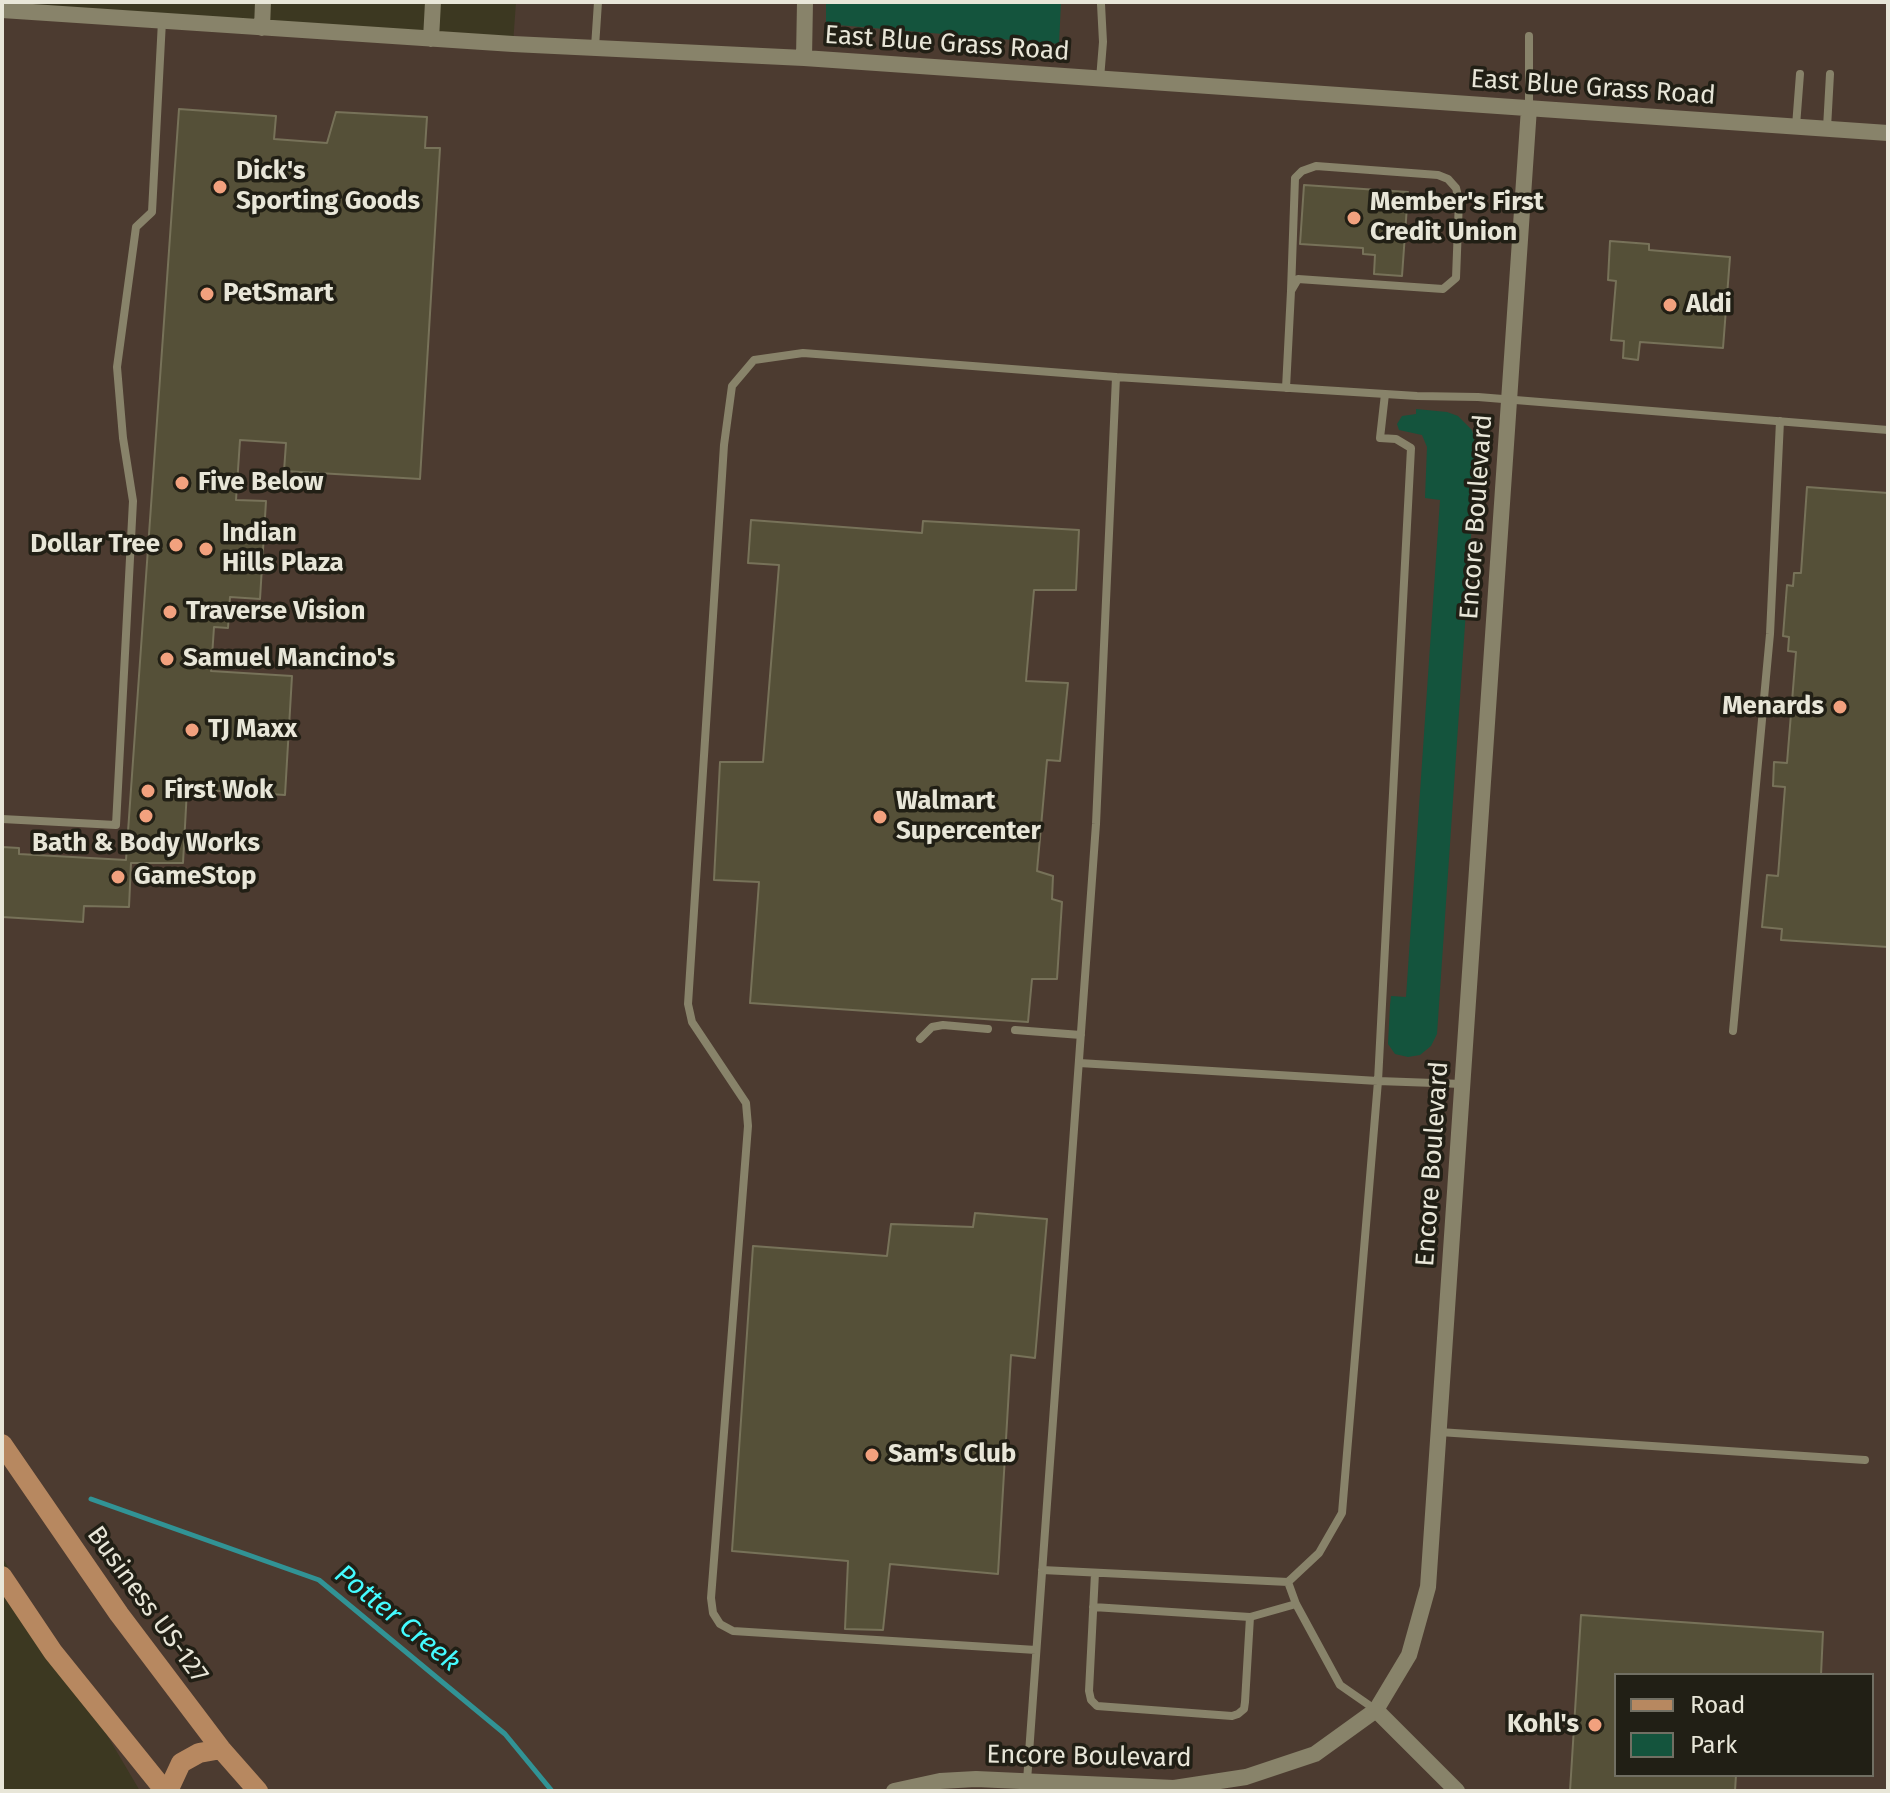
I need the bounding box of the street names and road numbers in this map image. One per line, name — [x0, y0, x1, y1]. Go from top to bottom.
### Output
street label: East Blue Grass Road — [823, 20, 1071, 68]
street label: East Blue Grass Road — [1469, 64, 1717, 112]
street label: Encore Boulevard — [1454, 414, 1500, 620]
street label: Encore Boulevard — [1410, 1061, 1456, 1267]
street label: Business US-127 — [80, 1521, 214, 1689]
street label: Encore Boulevard — [986, 1740, 1192, 1774]

